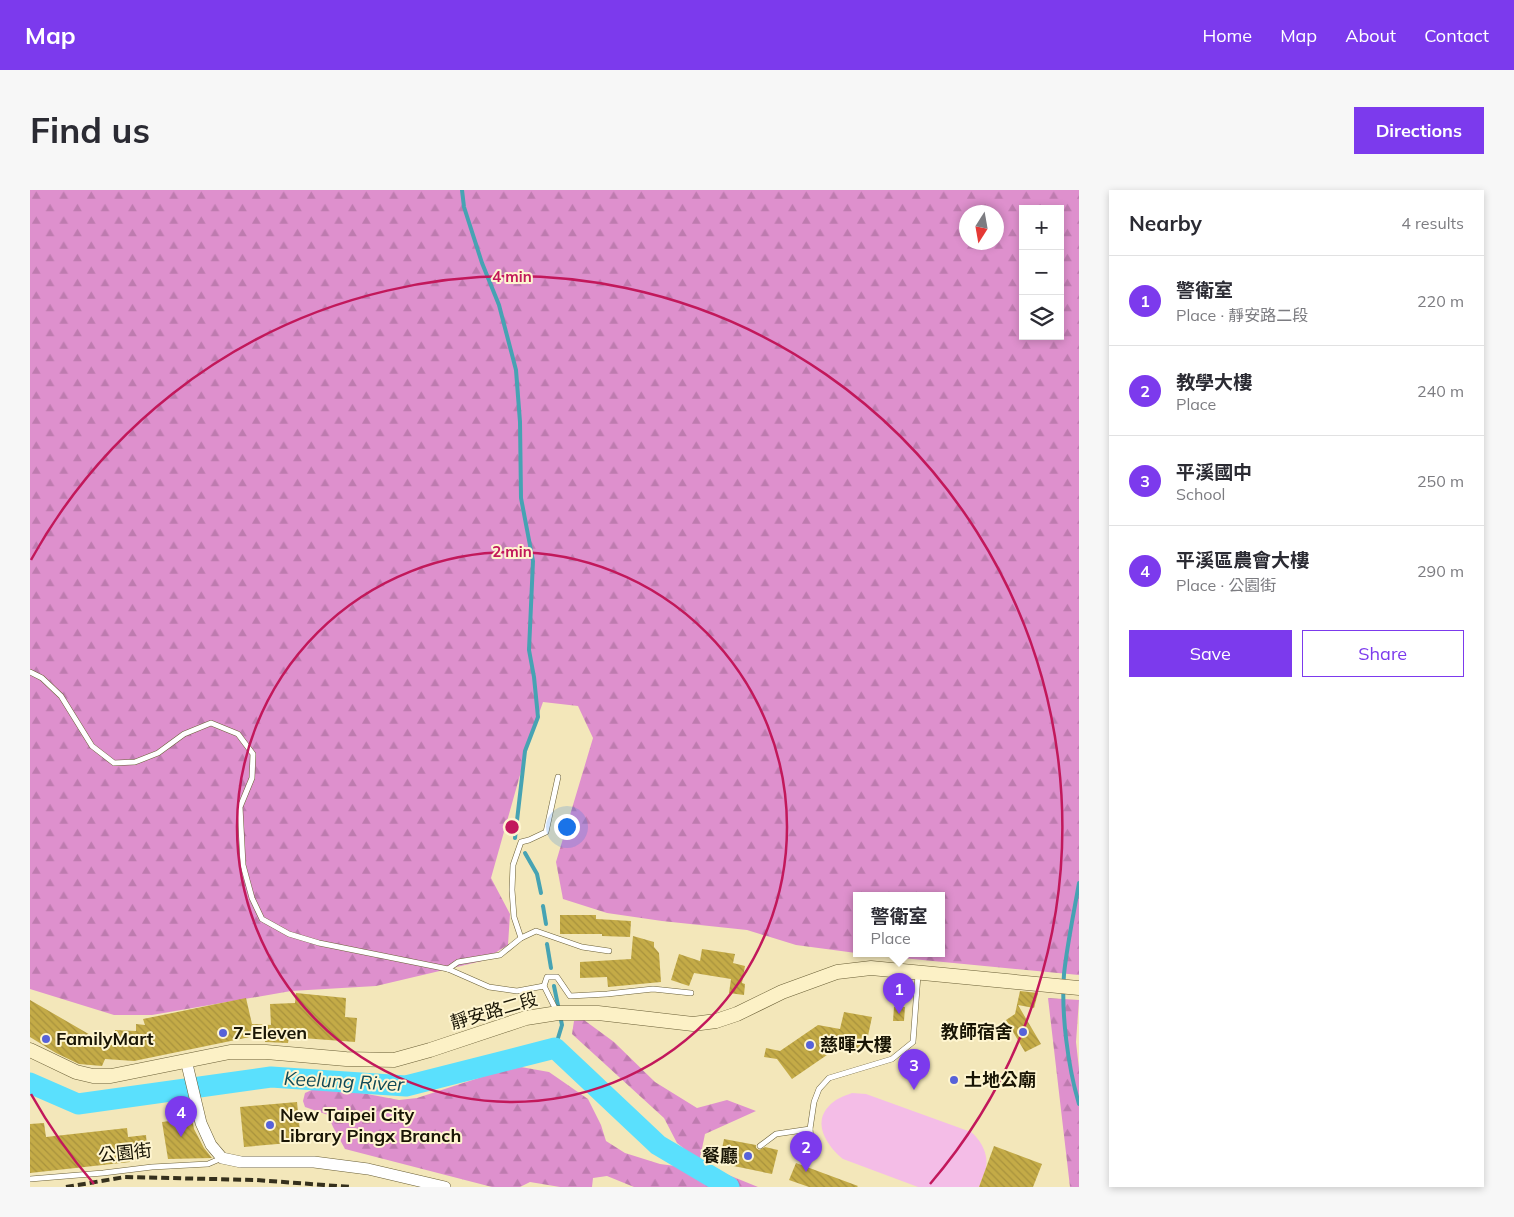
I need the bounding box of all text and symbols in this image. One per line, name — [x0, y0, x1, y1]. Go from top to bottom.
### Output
text: Map — [25, 20, 76, 50]
text: Home — [1202, 24, 1252, 47]
text: Map — [1280, 24, 1317, 47]
text: About — [1345, 24, 1396, 47]
text: Contact — [1424, 24, 1489, 47]
button: Directions — [1354, 107, 1484, 154]
text: Find us — [30, 108, 150, 152]
north arrow — [959, 205, 1004, 250]
map controls — [1019, 205, 1064, 340]
button: + — [1019, 205, 1064, 250]
text: Nearby — [1129, 210, 1202, 236]
text: 4 results — [1401, 213, 1464, 233]
button: − — [1019, 250, 1064, 295]
text: 4 min — [492, 267, 532, 286]
text: 警衛室 — [1176, 278, 1233, 302]
text: 1 — [1140, 291, 1150, 311]
text: 220 m — [1417, 291, 1464, 311]
button: layers — [1019, 295, 1064, 340]
text: Place · 靜安路二段 — [1176, 305, 1308, 325]
text: 教學大樓 — [1176, 370, 1252, 394]
text: 2 — [1140, 381, 1150, 401]
text: 240 m — [1417, 381, 1464, 401]
text: Place — [1176, 394, 1216, 414]
text: 平溪國中 — [1176, 460, 1252, 484]
text: 3 — [1140, 471, 1150, 491]
text: 250 m — [1417, 471, 1464, 491]
text: School — [1176, 484, 1225, 504]
text: 2 min — [492, 542, 532, 561]
text: 平溪區農會大樓 — [1176, 548, 1309, 572]
text: 4 — [1140, 561, 1150, 581]
text: 290 m — [1417, 561, 1464, 581]
text: Place · 公園街 — [1176, 575, 1276, 595]
button: Save — [1129, 630, 1292, 677]
button: Share — [1302, 630, 1464, 677]
your location — [554, 814, 580, 840]
centre of rings — [503, 818, 521, 836]
popup — [853, 892, 945, 957]
text: 警衛室 — [870, 904, 928, 928]
text: Place — [870, 928, 911, 948]
pin: 1 — [883, 973, 915, 1014]
street label: 靜安路二段 — [447, 987, 540, 1034]
place label: 教師宿舍 — [941, 1020, 1013, 1043]
place label: 7-Eleven — [233, 1021, 307, 1044]
marker: 教師宿舍 — [1017, 1026, 1029, 1038]
place label: FamilyMart — [56, 1027, 154, 1050]
marker: 7-Eleven — [217, 1027, 229, 1039]
marker: FamilyMart — [40, 1033, 52, 1045]
place label: 慈暉大樓 — [820, 1033, 892, 1056]
marker: 慈暉大樓 — [804, 1039, 816, 1051]
pin: 3 — [898, 1049, 930, 1090]
water label: Keelung River — [283, 1066, 406, 1096]
place label: 土地公廟 — [964, 1068, 1036, 1091]
marker: 土地公廟 — [948, 1074, 960, 1086]
pin: 4 — [165, 1096, 197, 1137]
place label: New Taipei City Library Pingx Branch — [280, 1103, 461, 1147]
marker: New Taipei City Library Pingx Branch — [264, 1119, 276, 1131]
pin: 2 — [790, 1131, 822, 1172]
street label: 公園街 — [97, 1138, 153, 1167]
place label: 餐廳 — [702, 1144, 738, 1167]
marker: 餐廳 — [742, 1150, 754, 1162]

